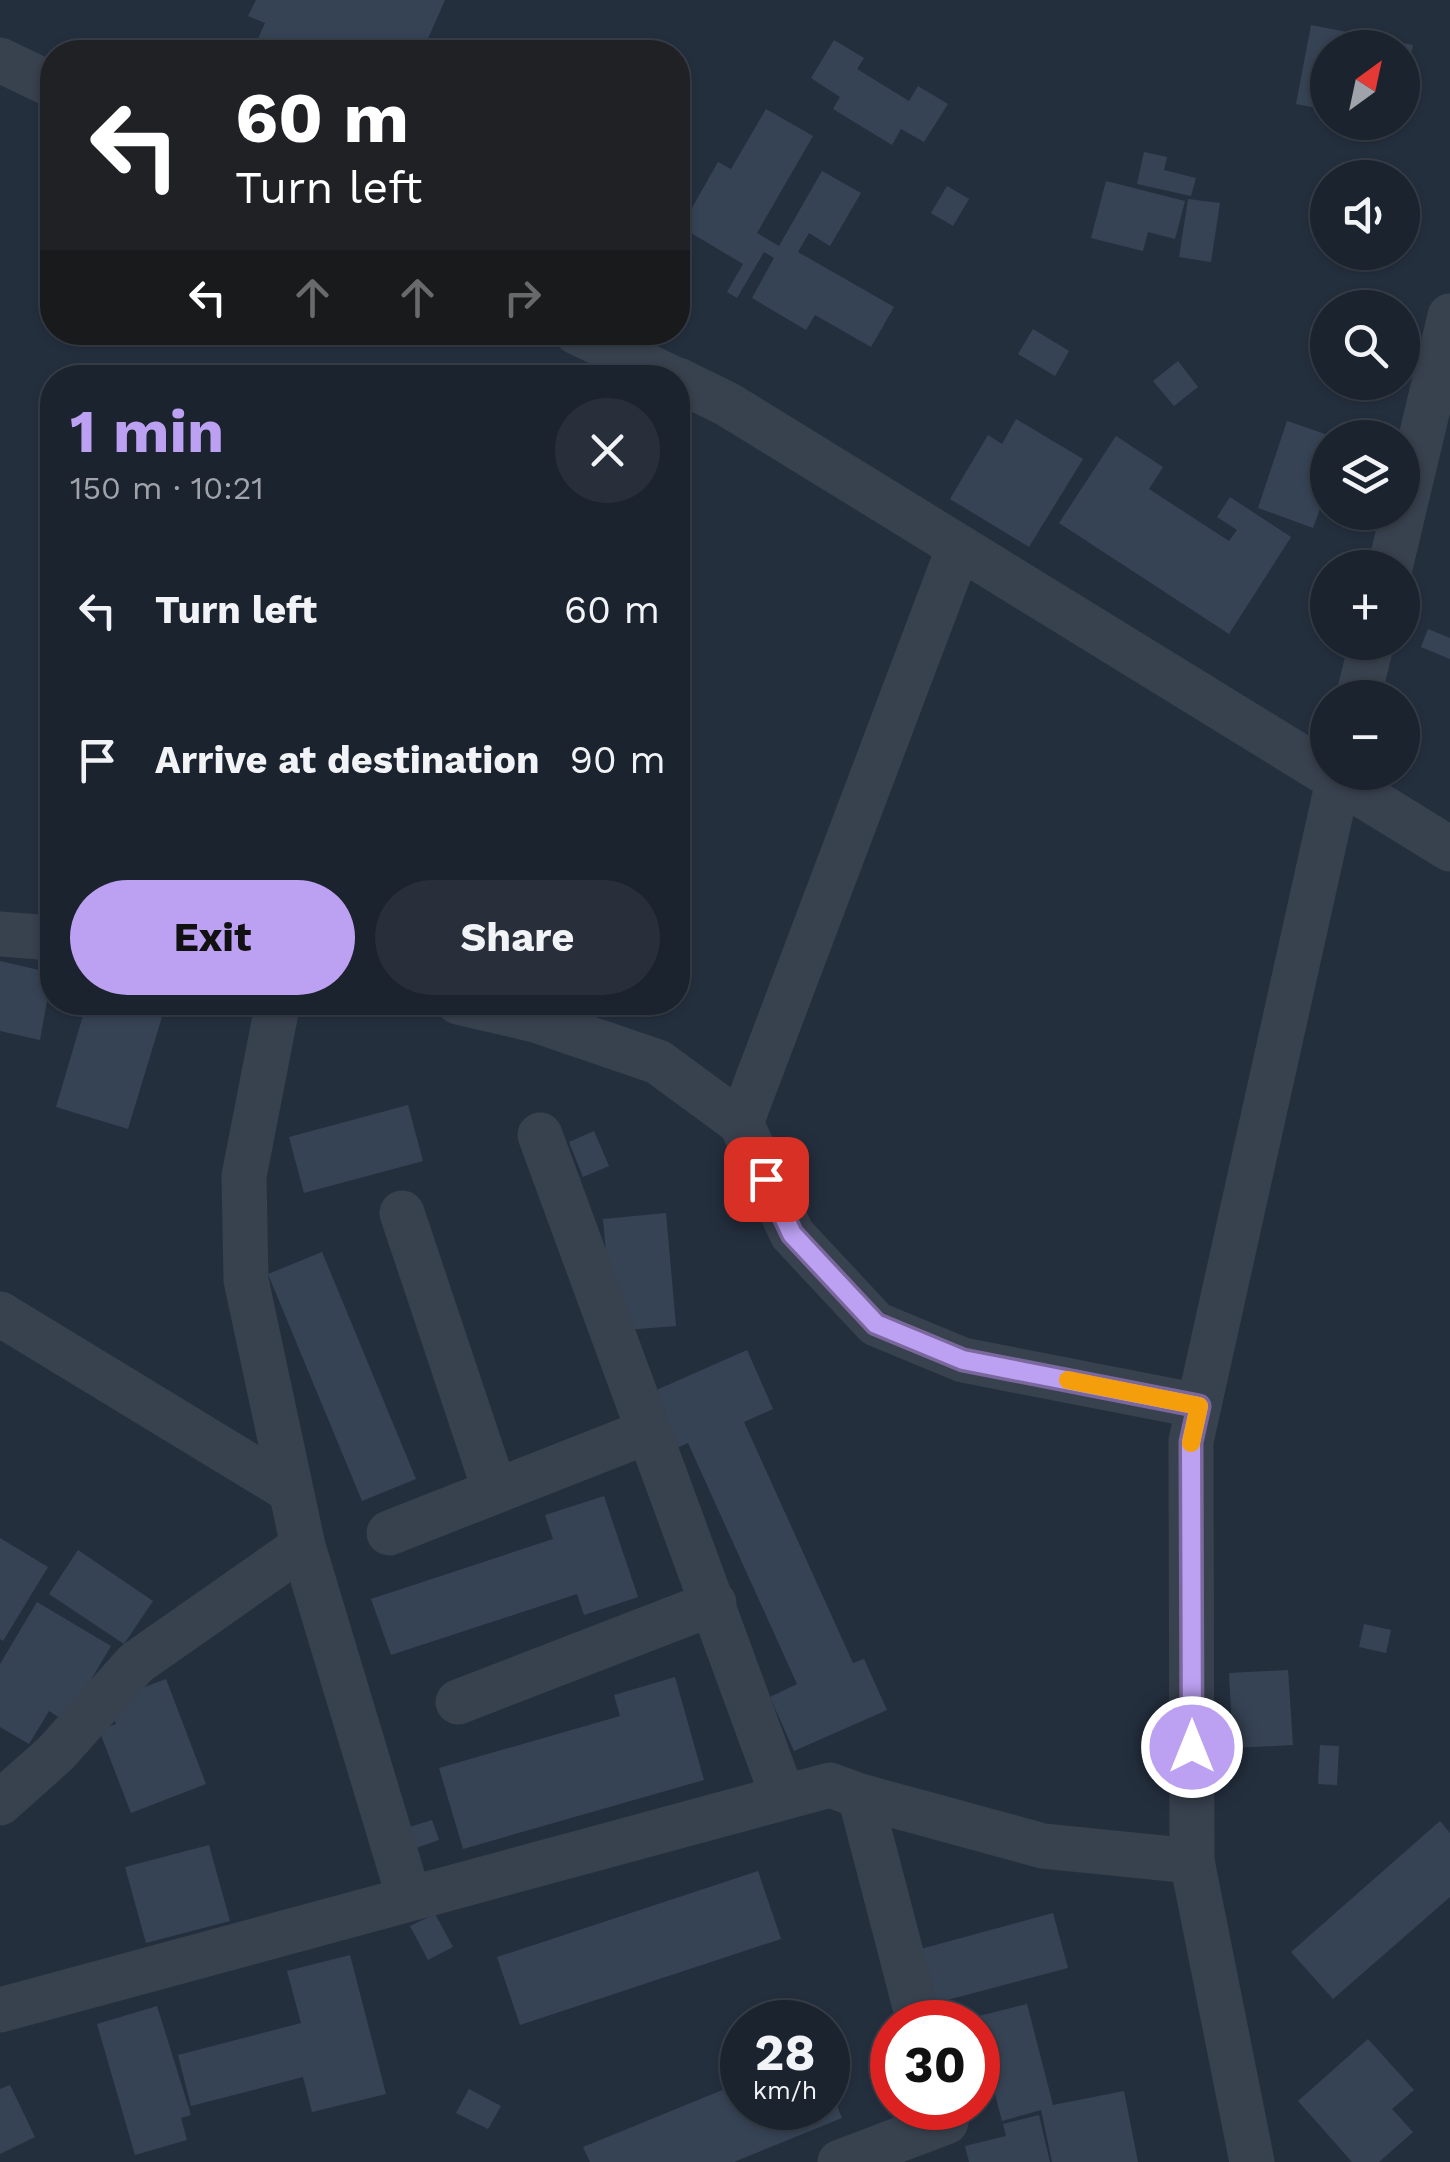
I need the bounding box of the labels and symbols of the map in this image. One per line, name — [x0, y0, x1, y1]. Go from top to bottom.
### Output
north arrow — [1310, 30, 1420, 140]
pin — [724, 1137, 809, 1222]
position arrow — [1140, 1695, 1244, 1799]
speed limit sign: 30 — [870, 2000, 1000, 2130]

